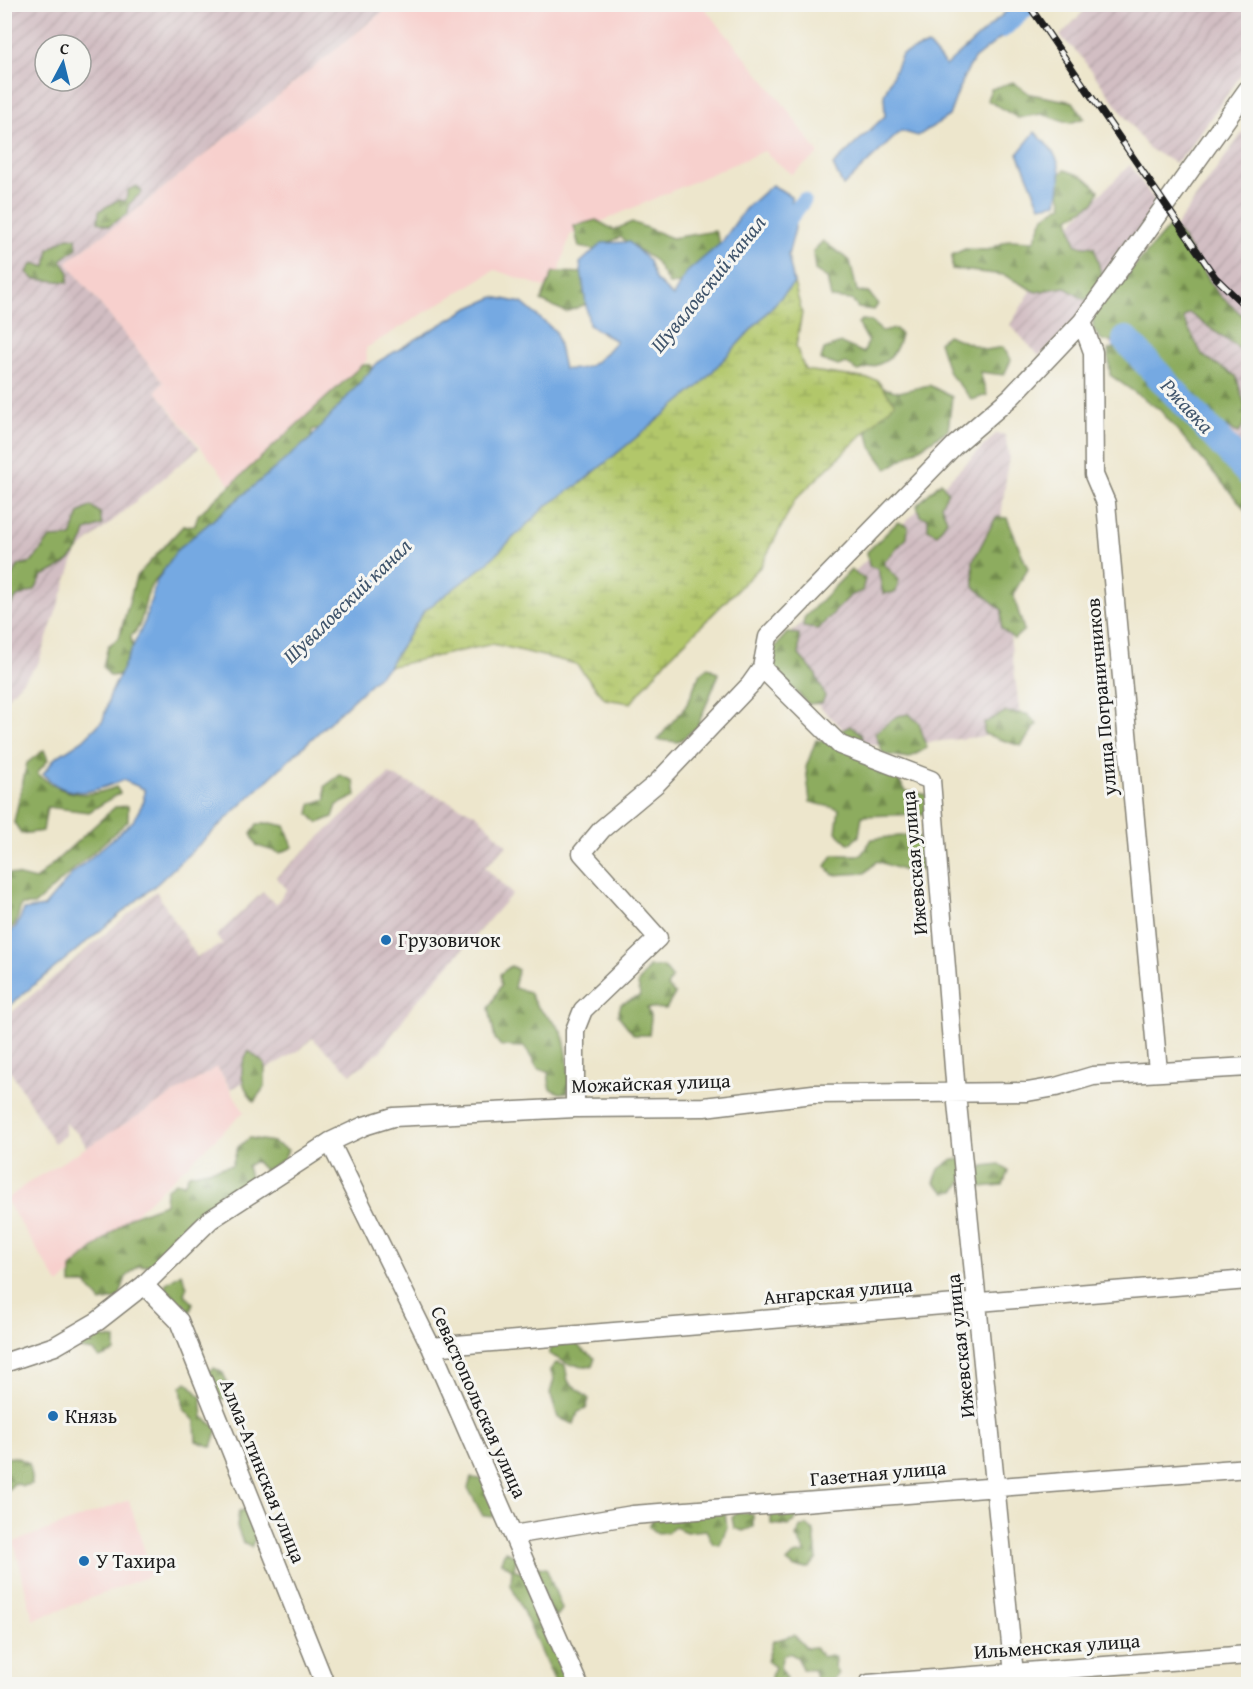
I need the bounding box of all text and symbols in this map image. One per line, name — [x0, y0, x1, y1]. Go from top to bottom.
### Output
north arrow — [33, 33, 93, 93]
text: С — [59, 36, 71, 61]
water label: Шуваловский канал — [642, 208, 773, 359]
water label: Ржавка — [1153, 370, 1221, 440]
water label: Шуваловский канал — [275, 531, 418, 670]
street label: улица Пограничников — [1077, 597, 1124, 798]
street label: Ижевская улица — [893, 789, 934, 936]
place label: Грузовичок — [398, 925, 501, 954]
marker: Грузовичок — [379, 933, 393, 947]
street label: Можайская улица — [571, 1065, 732, 1100]
street label: Ангарская улица — [762, 1269, 914, 1311]
street label: Ижевская улица — [937, 1272, 981, 1419]
street label: Севастопольская улица — [424, 1301, 535, 1503]
street label: Алма-Атинская улица — [213, 1374, 314, 1568]
place label: Князь — [65, 1401, 117, 1430]
marker: Князь — [46, 1409, 60, 1423]
street label: Газетная улица — [809, 1452, 948, 1493]
place label: У Тахира — [96, 1546, 176, 1575]
marker: У Тахира — [77, 1554, 91, 1568]
street label: Ильменская улица — [973, 1625, 1142, 1666]

